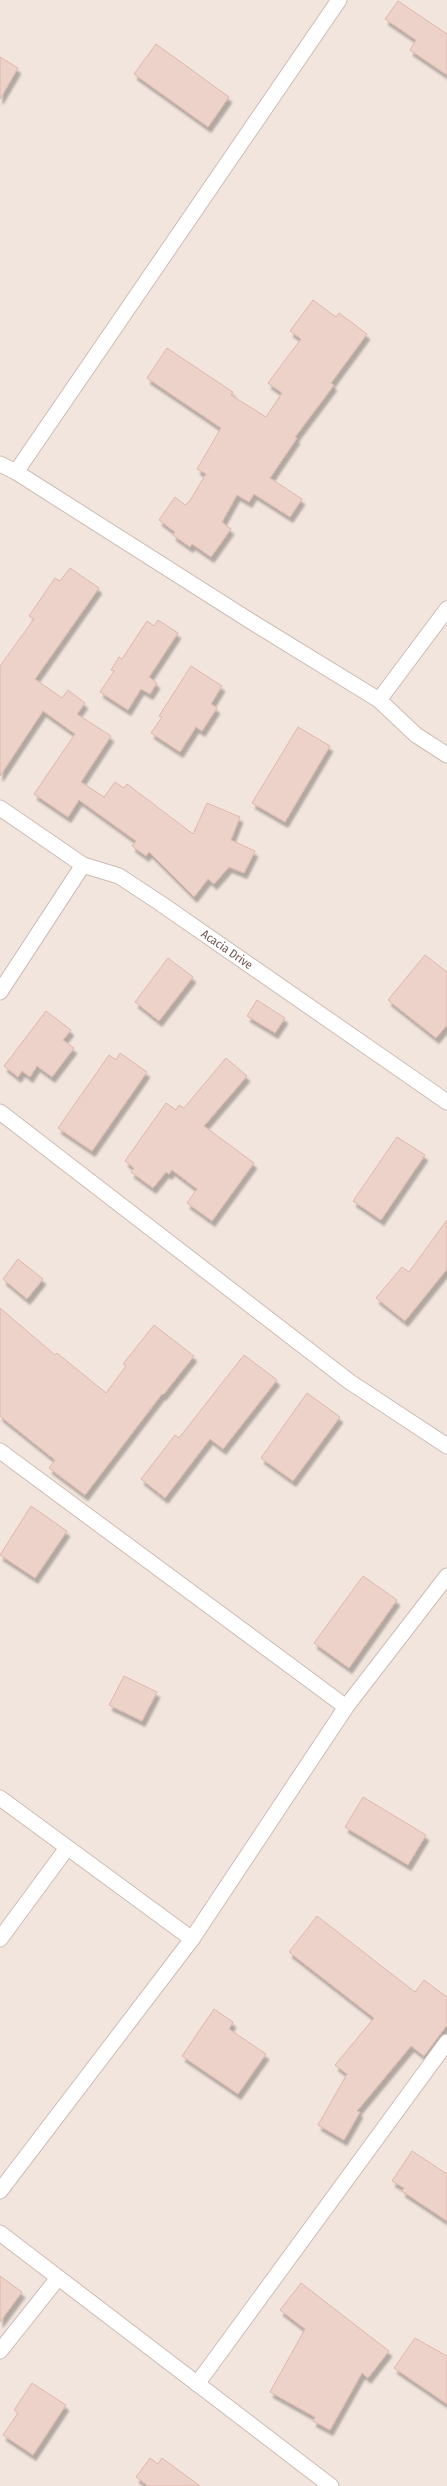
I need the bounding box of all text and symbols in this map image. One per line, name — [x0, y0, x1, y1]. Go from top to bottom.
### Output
street label: Acacia Drive — [199, 927, 256, 972]

